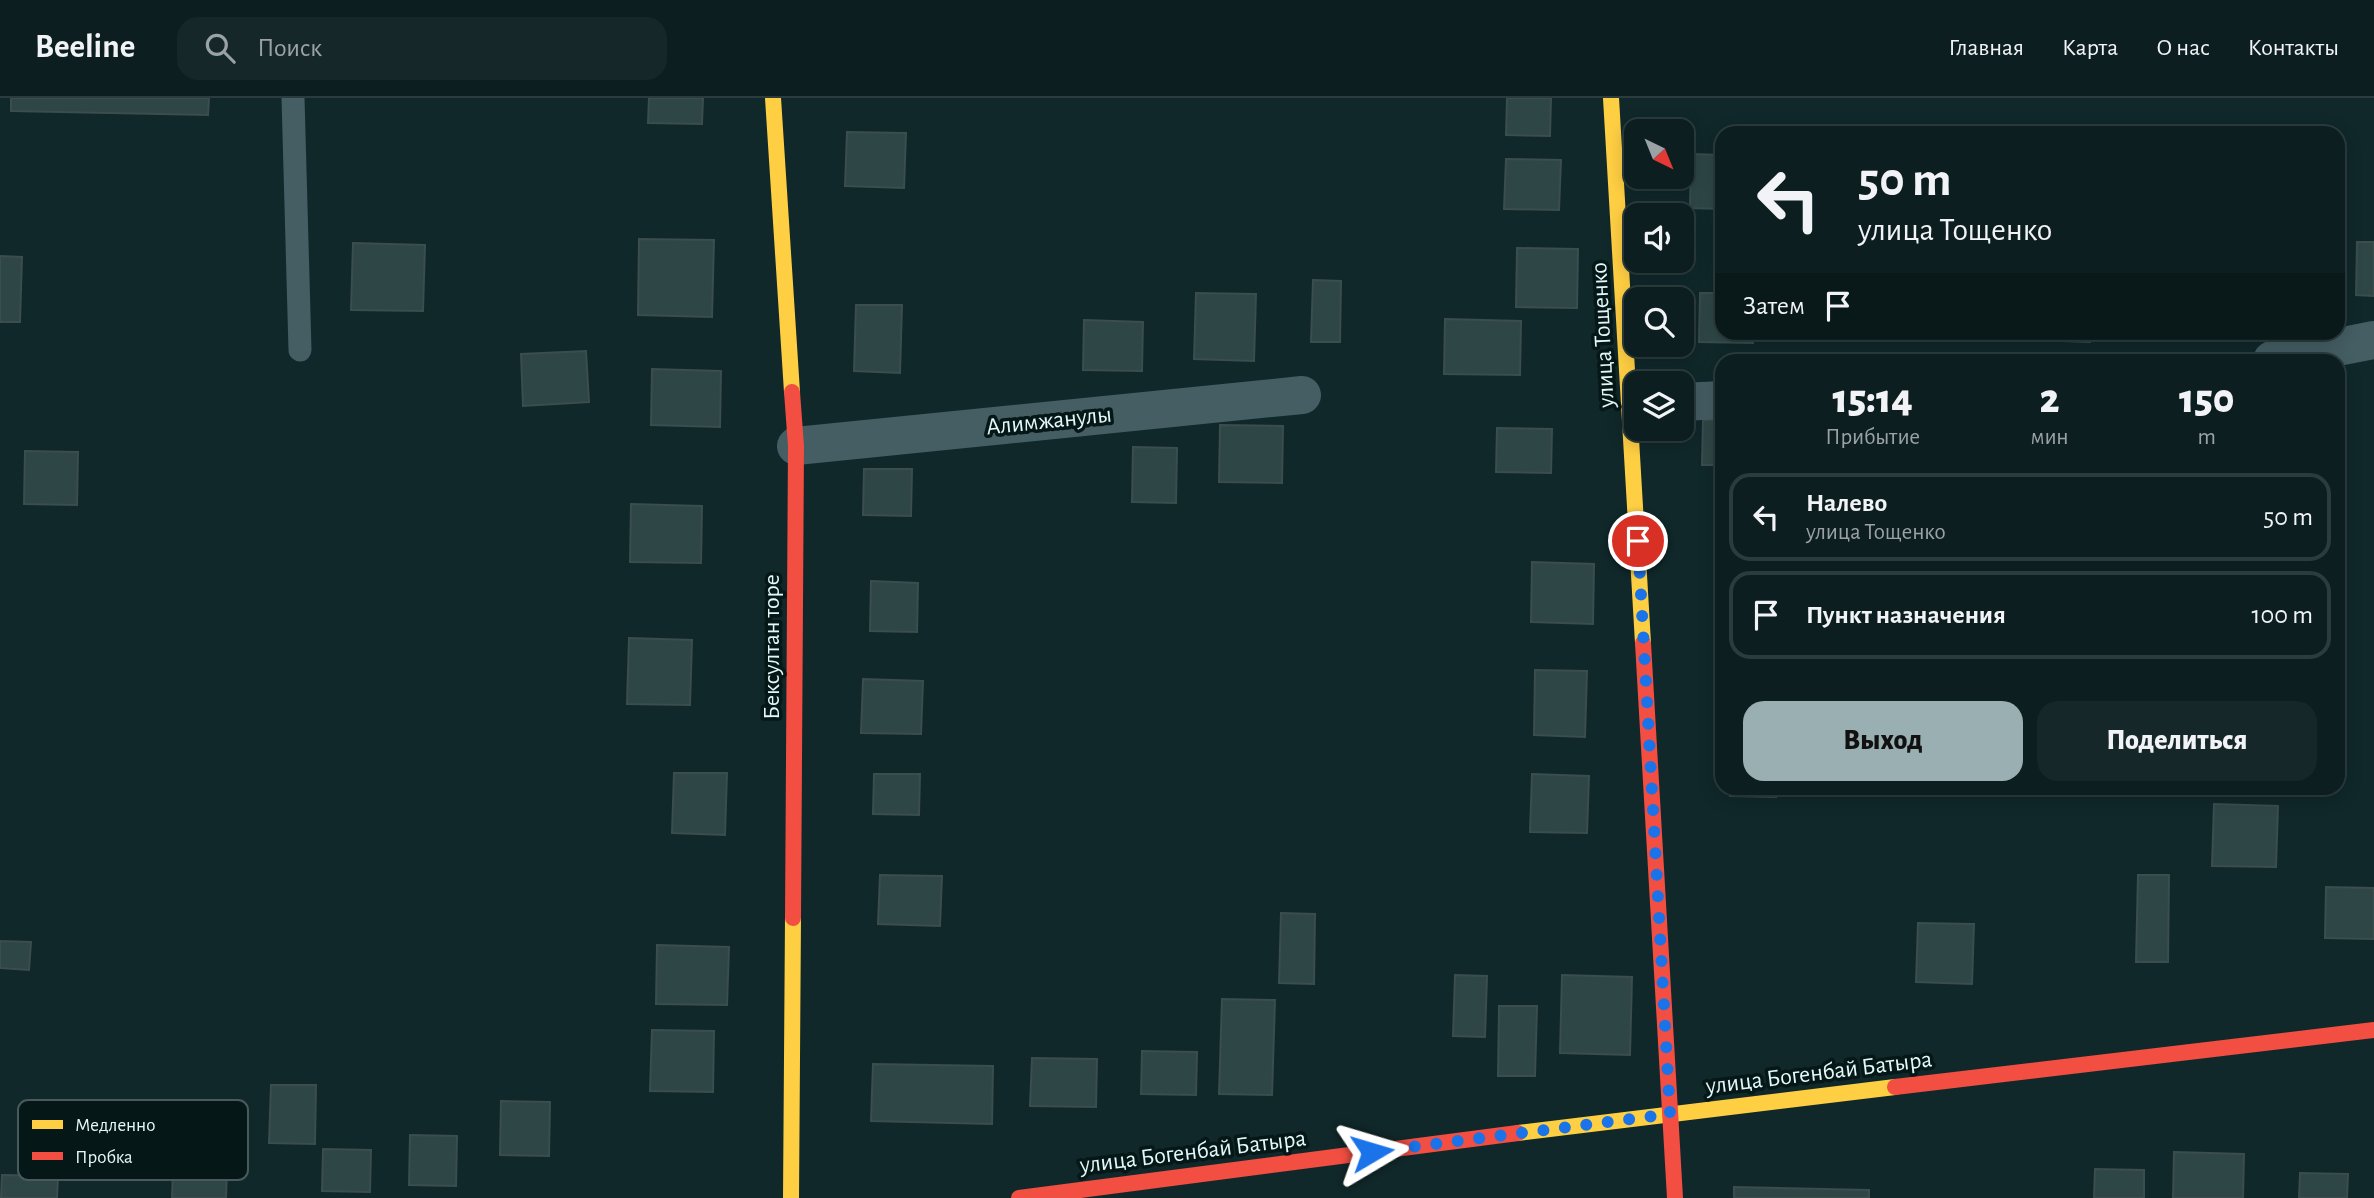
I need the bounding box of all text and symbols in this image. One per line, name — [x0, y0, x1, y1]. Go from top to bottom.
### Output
search box — [177, 17, 667, 80]
icon: search — [201, 29, 239, 67]
text: Beeline — [35, 31, 135, 64]
text: Поиск — [257, 35, 322, 61]
text: Главная — [1949, 36, 2024, 60]
text: Карта — [2062, 36, 2118, 60]
text: О нас — [2156, 36, 2210, 60]
text: Контакты — [2248, 36, 2339, 60]
north arrow — [1624, 119, 1694, 189]
map controls — [1624, 119, 1694, 441]
icon: left — [1743, 154, 1834, 245]
text: 50 m — [1858, 156, 1952, 205]
button: sound — [1624, 203, 1694, 273]
text: улица Тощенко — [1858, 214, 2052, 246]
street label: улица Тощенко — [1587, 262, 1619, 409]
button: search — [1624, 287, 1694, 357]
icon: arrive — [1819, 287, 1857, 325]
text: Затем — [1743, 293, 1805, 319]
button: layers — [1624, 371, 1694, 441]
text: 15:14 — [1832, 378, 1913, 420]
text: 2 — [2039, 378, 2060, 420]
text: 150 — [2179, 378, 2235, 420]
street label: Алимжанулы — [985, 402, 1113, 440]
text: Прибытие — [1825, 426, 1920, 449]
text: мин — [2030, 426, 2069, 449]
text: m — [2198, 426, 2216, 449]
text: Налево — [1806, 490, 1887, 516]
icon: left — [1747, 498, 1785, 536]
text: 50 m — [2263, 504, 2313, 530]
pin — [1608, 511, 1668, 571]
text: улица Тощенко — [1806, 521, 1946, 544]
icon: arrive — [1619, 522, 1657, 560]
street label: Бексултан торе — [760, 574, 784, 720]
icon: arrive — [1747, 596, 1785, 634]
text: Пункт назначения — [1806, 602, 2006, 628]
text: 100 m — [2252, 602, 2313, 628]
button: Выход — [1743, 701, 2023, 781]
button: Поделиться — [2037, 701, 2317, 781]
street label: улица Богенбай Батыра — [1703, 1047, 1934, 1099]
legend — [18, 1100, 248, 1180]
position arrow — [1335, 1115, 1409, 1189]
text: Медленно — [75, 1116, 155, 1135]
street label: улица Богенбай Батыра — [1077, 1126, 1308, 1178]
text: Пробка — [75, 1148, 133, 1167]

